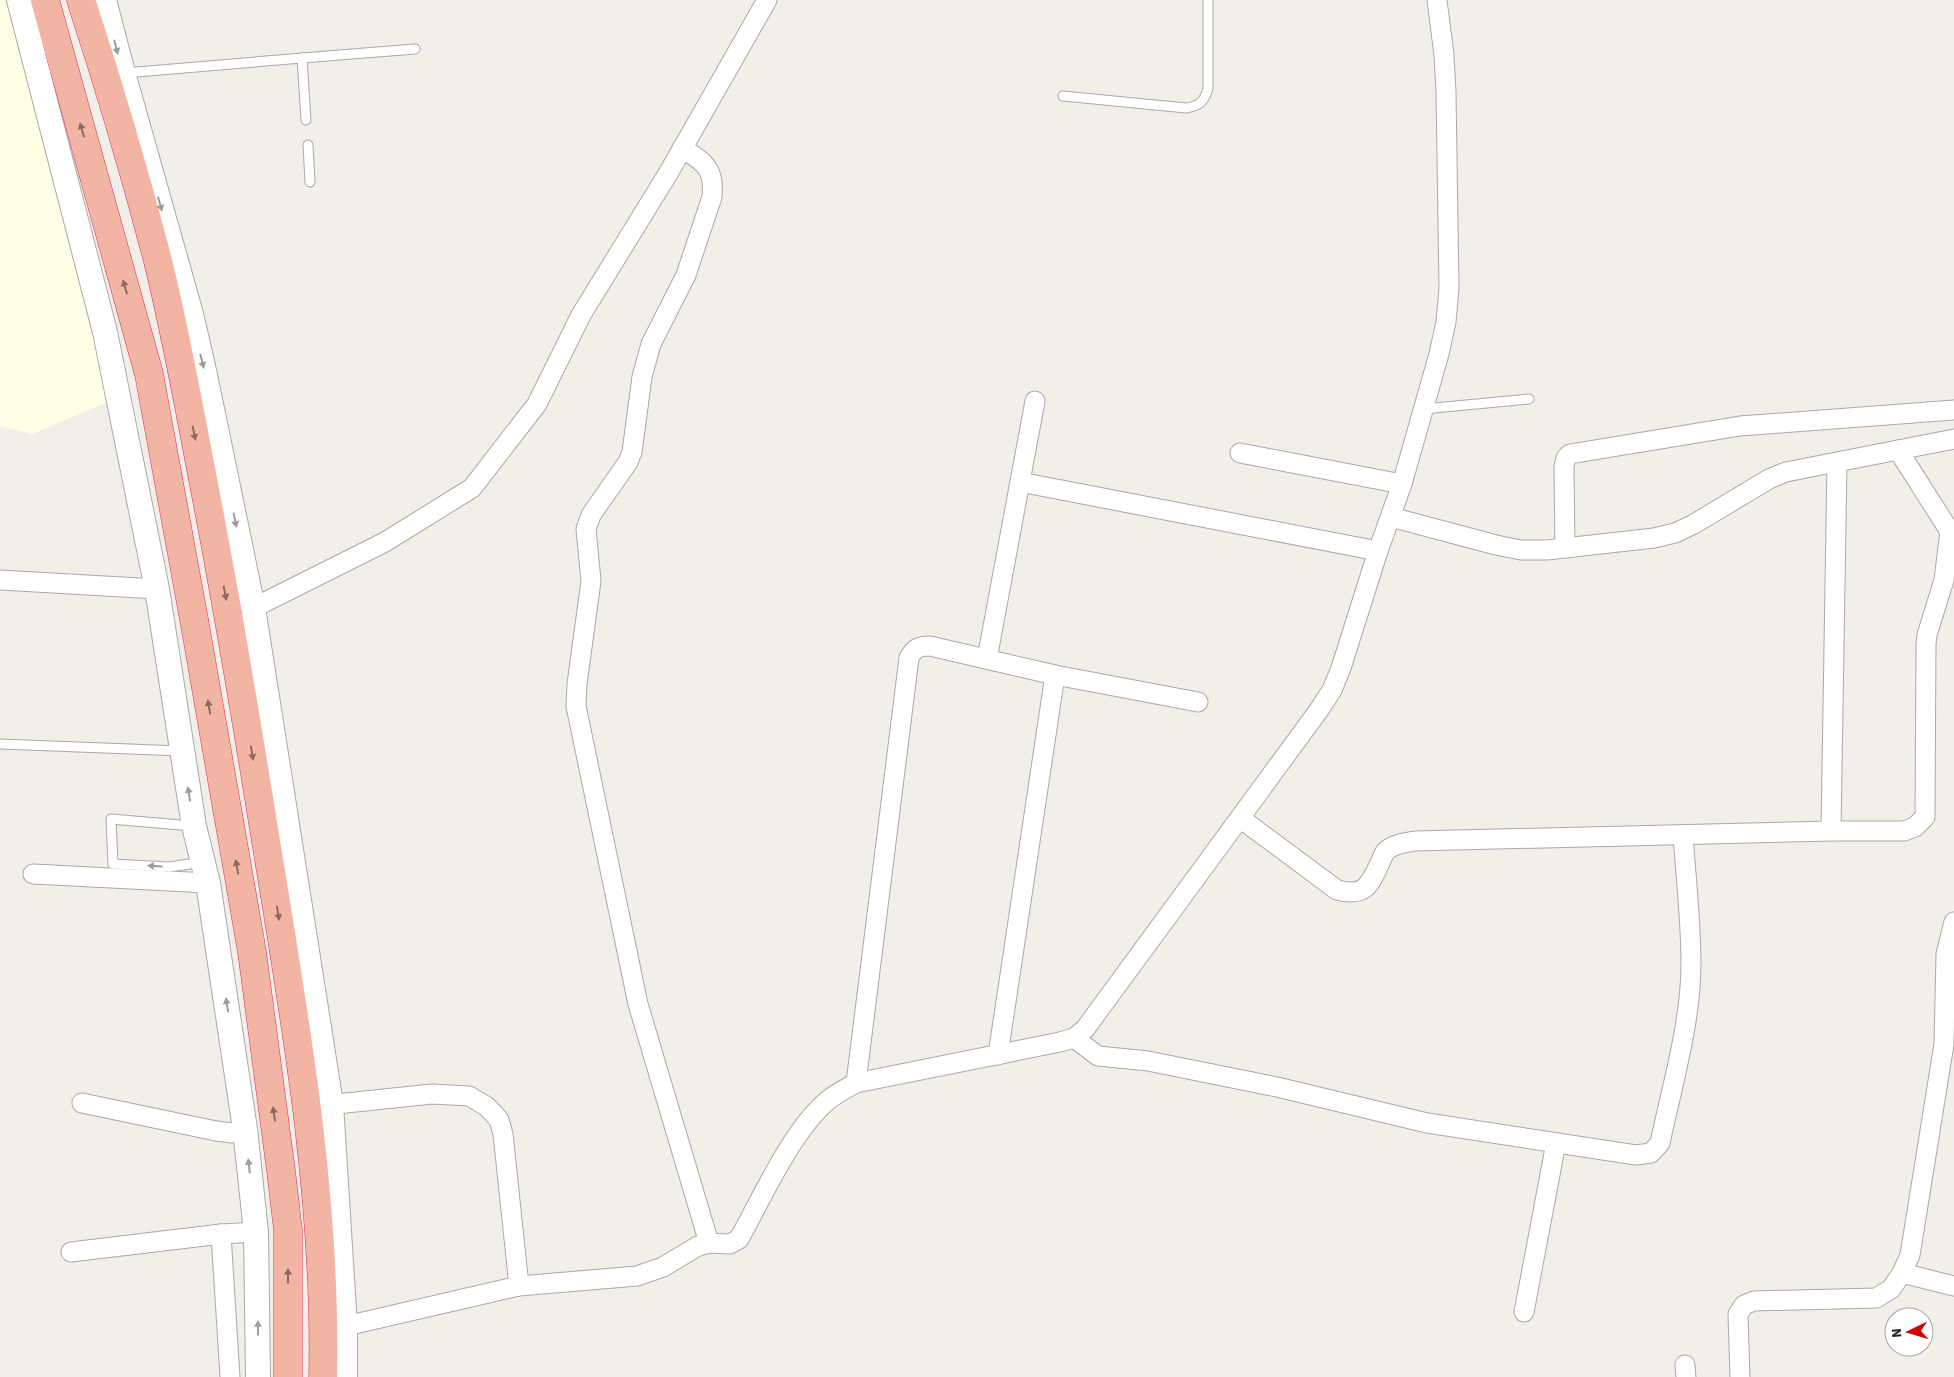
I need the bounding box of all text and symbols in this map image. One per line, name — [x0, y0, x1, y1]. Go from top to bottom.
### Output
one-way arrow — [113, 40, 121, 55]
one-way arrow — [77, 123, 85, 138]
one-way arrow — [156, 196, 164, 211]
one-way arrow — [121, 279, 129, 294]
one-way arrow — [198, 353, 206, 368]
one-way arrow — [191, 425, 199, 441]
one-way arrow — [231, 512, 239, 527]
one-way arrow — [221, 585, 229, 600]
one-way arrow — [205, 698, 213, 714]
one-way arrow — [248, 745, 256, 761]
one-way arrow — [185, 785, 193, 801]
one-way arrow — [233, 858, 241, 874]
one-way arrow — [147, 861, 163, 869]
one-way arrow — [274, 906, 282, 922]
one-way arrow — [223, 997, 231, 1013]
one-way arrow — [269, 1106, 277, 1122]
one-way arrow — [245, 1158, 253, 1174]
one-way arrow — [284, 1268, 292, 1284]
north arrow — [1884, 1307, 1934, 1357]
one-way arrow — [254, 1320, 262, 1336]
text: N — [1887, 1328, 1907, 1339]

